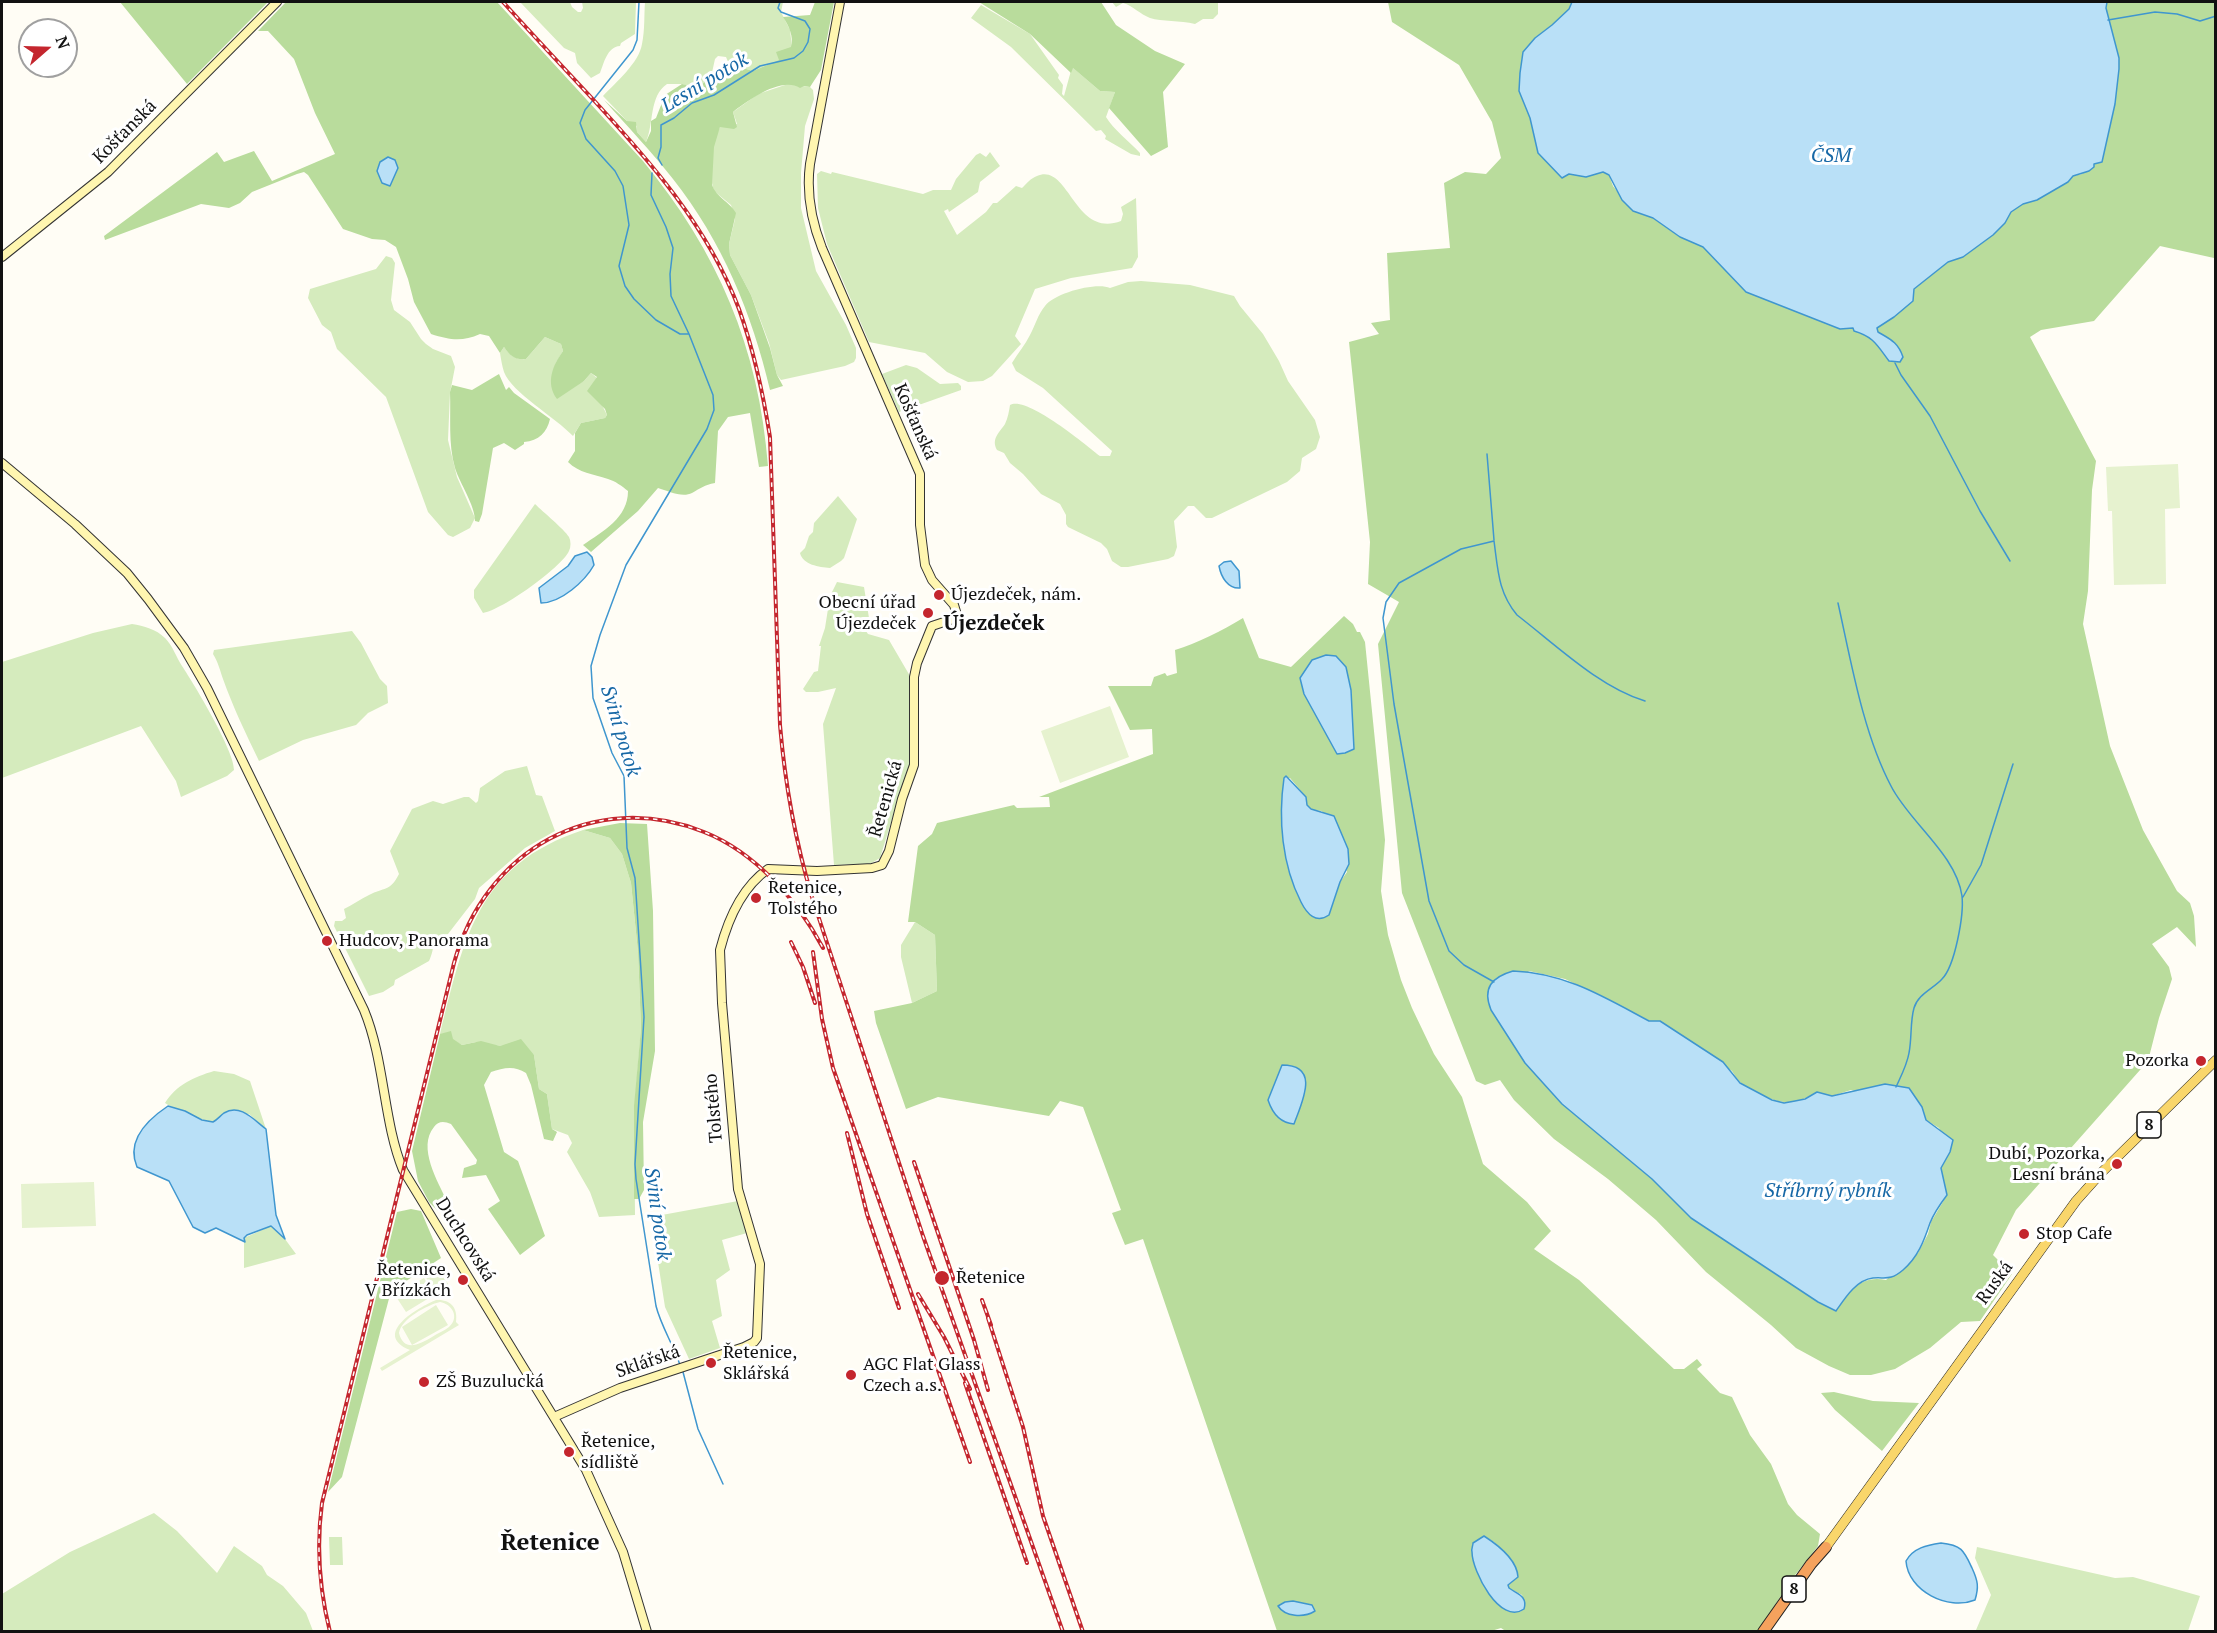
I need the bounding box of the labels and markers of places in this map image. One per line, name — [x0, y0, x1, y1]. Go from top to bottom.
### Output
place label: Újezdeček, nám. — [951, 584, 1081, 606]
marker: Újezdeček, nám. — [932, 588, 946, 602]
place label: Obecní úřad Újezdeček — [819, 592, 916, 634]
marker: Obecní úřad Újezdeček — [921, 606, 935, 620]
place label: Řetenice, Tolstého — [768, 877, 842, 920]
marker: Řetenice, Tolstého — [749, 891, 763, 905]
place label: Hudcov, Panorama — [339, 930, 489, 952]
marker: Hudcov, Panorama — [320, 934, 334, 948]
place label: Pozorka — [2125, 1050, 2189, 1072]
marker: Pozorka — [2194, 1054, 2208, 1068]
place label: Dubí, Pozorka, Lesní brána — [1988, 1143, 2105, 1186]
marker: Dubí, Pozorka, Lesní brána — [2110, 1157, 2124, 1171]
place label: Stop Cafe — [2036, 1223, 2112, 1245]
marker: Stop Cafe — [2017, 1227, 2031, 1241]
place label: Řetenice, V Břízkách — [365, 1259, 451, 1302]
place label: Řetenice — [956, 1267, 1025, 1289]
marker: Řetenice — [933, 1269, 951, 1287]
marker: Řetenice, V Břízkách — [456, 1273, 470, 1287]
place label: Řetenice, Sklářská — [723, 1342, 797, 1384]
place label: AGC Flat Glass Czech a.s. — [863, 1354, 981, 1396]
marker: Řetenice, Sklářská — [704, 1356, 718, 1370]
marker: AGC Flat Glass Czech a.s. — [844, 1368, 858, 1382]
place label: ZŠ Buzulucká — [436, 1371, 544, 1393]
marker: ZŠ Buzulucká — [417, 1375, 431, 1389]
place label: Řetenice, sídliště — [581, 1431, 655, 1474]
marker: Řetenice, sídliště — [562, 1445, 576, 1459]

